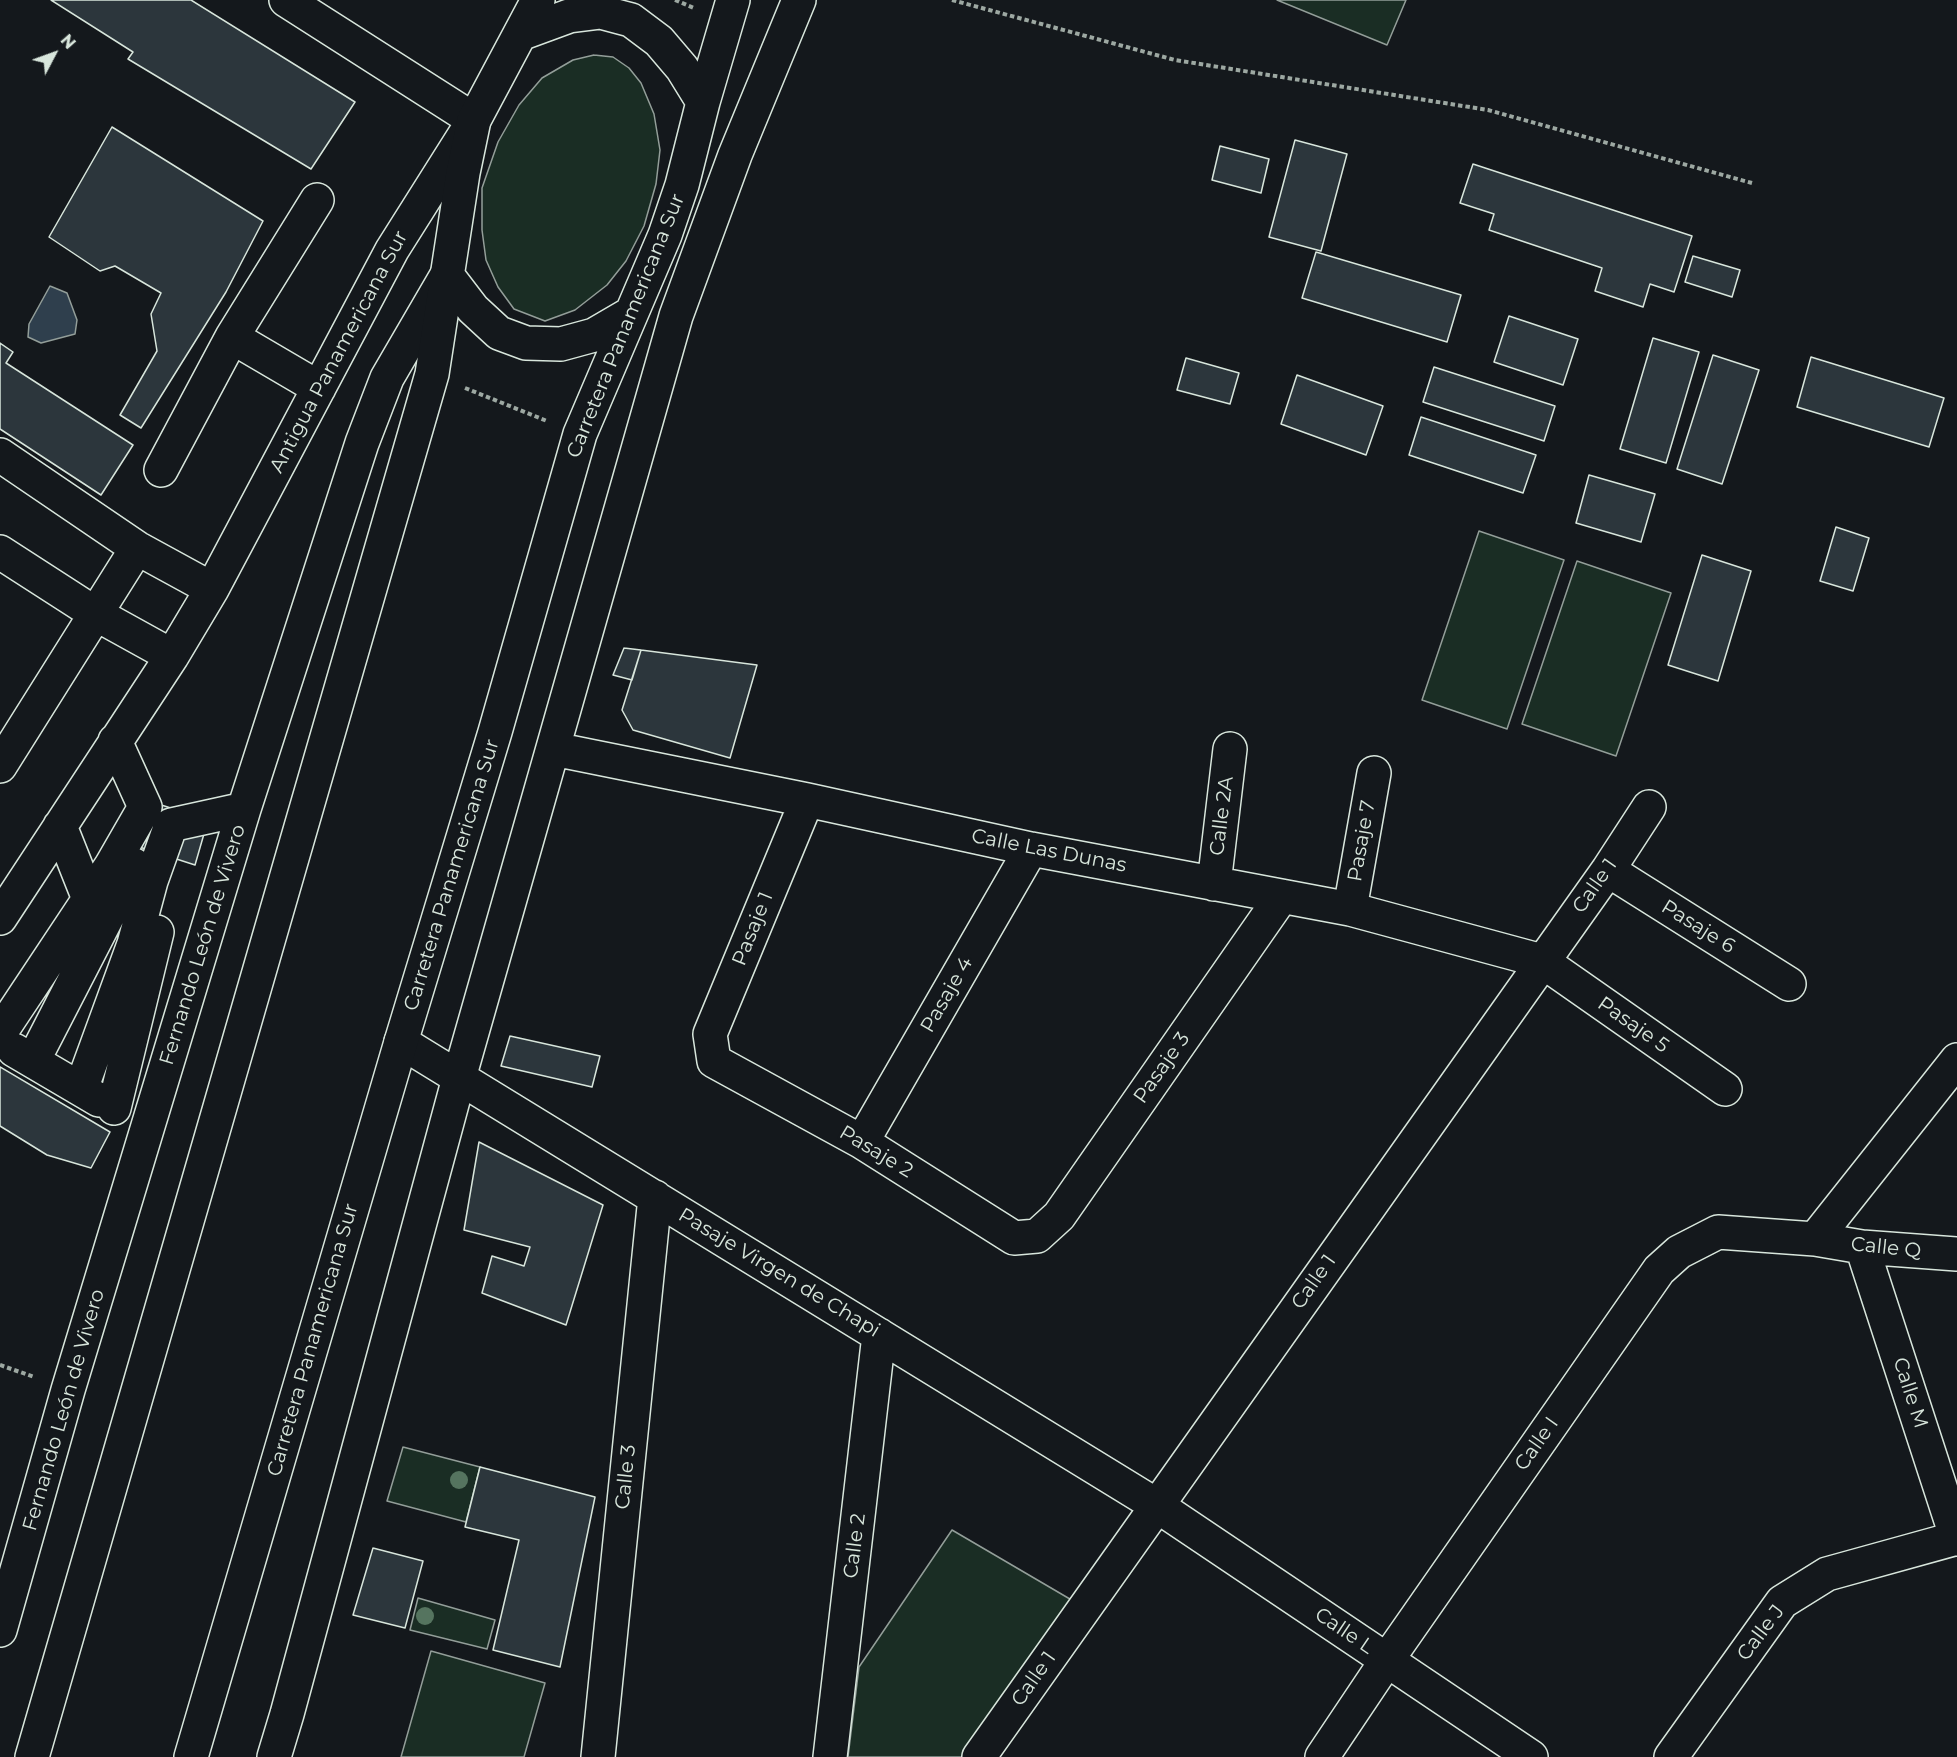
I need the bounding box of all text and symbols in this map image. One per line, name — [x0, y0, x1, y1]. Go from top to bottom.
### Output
north arrow — [24, 24, 84, 84]
text: N — [57, 31, 79, 53]
street label: Carretera Panamericana Sur — [562, 190, 690, 462]
street label: Antigua Panamericana Sur — [265, 227, 413, 477]
street label: Carretera Panamericana Sur — [399, 736, 505, 1014]
street label: Calle 2A — [1205, 775, 1239, 857]
street label: Pasaje 7 — [1343, 799, 1381, 883]
street label: Fernando León de Vivero — [155, 822, 251, 1068]
street label: Calle Las Dunas — [969, 824, 1129, 878]
street label: Calle 1 — [1568, 854, 1622, 918]
street label: Pasaje 1 — [727, 889, 779, 969]
street label: Pasaje 6 — [1657, 895, 1739, 959]
street label: Pasaje 4 — [916, 953, 978, 1037]
street label: Pasaje 5 — [1593, 992, 1673, 1058]
street label: Pasaje 3 — [1129, 1028, 1195, 1108]
street label: Pasaje 2 — [835, 1121, 917, 1183]
street label: Carretera Panamericana Sur — [263, 1201, 363, 1479]
street label: Pasaje Virgen de Chapi — [674, 1203, 884, 1343]
street label: Calle Q — [1850, 1232, 1922, 1264]
street label: Calle 1 — [1287, 1250, 1341, 1314]
street label: Fernando León de Vivero — [18, 1286, 110, 1534]
street label: Calle M — [1887, 1355, 1933, 1431]
street label: Calle I — [1510, 1413, 1564, 1475]
street label: Calle 3 — [611, 1443, 641, 1511]
street label: Calle 2 — [839, 1512, 871, 1580]
street label: Calle J — [1732, 1600, 1790, 1666]
street label: Calle L — [1310, 1603, 1378, 1659]
street label: Calle 1 — [1007, 1647, 1061, 1711]

